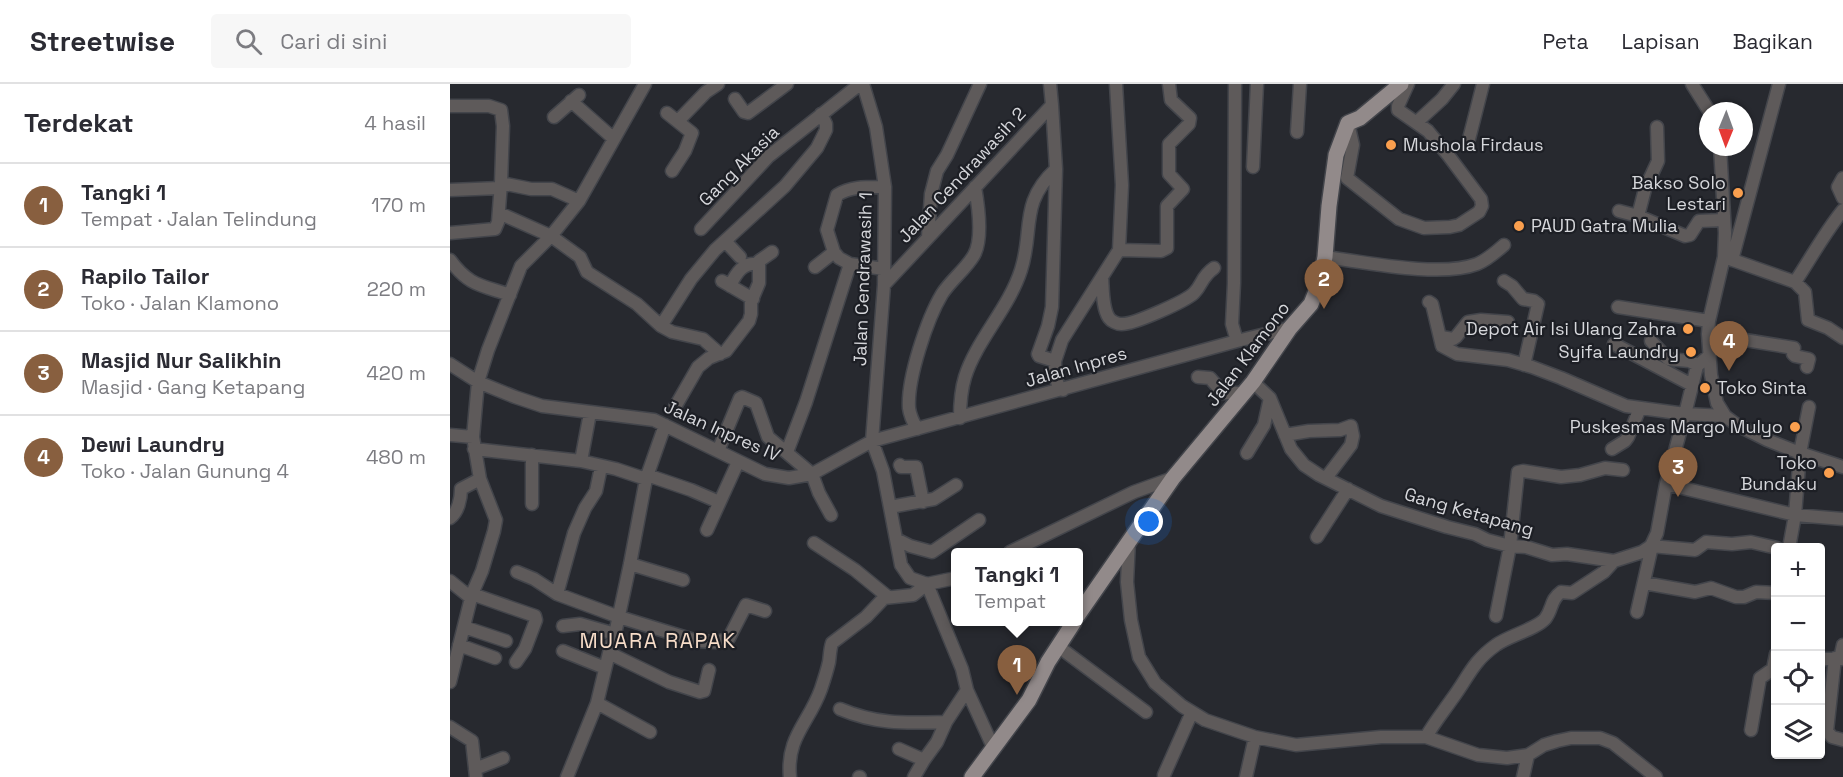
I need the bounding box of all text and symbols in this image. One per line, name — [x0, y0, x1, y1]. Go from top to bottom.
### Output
search box — [211, 14, 631, 68]
text: Streetwise — [30, 23, 175, 59]
icon: search — [232, 25, 265, 58]
text: Cari di sini — [280, 27, 387, 55]
text: Peta — [1543, 28, 1589, 55]
text: Lapisan — [1622, 28, 1700, 55]
text: Bagikan — [1733, 28, 1813, 55]
street label: Jalan Cendrawasih 2 — [893, 102, 1031, 247]
north arrow — [1699, 102, 1753, 156]
text: Terdekat — [24, 106, 134, 140]
text: 4 hasil — [364, 110, 426, 136]
street label: Gang Akasia — [694, 121, 784, 211]
place label: Mushola Firdaus — [1403, 133, 1543, 156]
marker: Mushola Firdaus — [1384, 138, 1398, 152]
place label: Bakso Solo Lestari — [1631, 171, 1726, 215]
text: Tangki 1 — [81, 178, 166, 206]
marker: Bakso Solo Lestari — [1731, 186, 1745, 200]
text: 1 — [39, 192, 48, 218]
text: 170 m — [371, 192, 426, 218]
street label: Jalan Cendrawasih 1 — [848, 192, 877, 366]
text: Tempat · Jalan Telindung — [81, 206, 317, 232]
place label: PAUD Gatra Mulia — [1531, 214, 1678, 237]
marker: PAUD Gatra Mulia — [1512, 219, 1526, 233]
pin: 2 — [1304, 260, 1344, 309]
text: Rapilo Tailor — [81, 262, 209, 290]
text: 2 — [38, 276, 49, 302]
text: 220 m — [367, 276, 426, 302]
text: Toko · Jalan Klamono — [81, 290, 279, 316]
street label: Jalan Klamono — [1201, 297, 1295, 411]
place label: Depot Air Isi Ulang Zahra — [1466, 317, 1676, 340]
marker: Depot Air Isi Ulang Zahra — [1681, 322, 1695, 336]
pin: 4 — [1710, 322, 1748, 371]
place label: Syifa Laundry — [1558, 340, 1679, 363]
street label: Jalan Inpres — [1022, 341, 1129, 392]
marker: Syifa Laundry — [1684, 345, 1698, 359]
text: Masjid Nur Salikhin — [81, 346, 282, 374]
text: 3 — [37, 360, 50, 386]
text: 420 m — [366, 360, 426, 386]
text: Masjid · Gang Ketapang — [81, 374, 305, 400]
place label: Toko Sinta — [1717, 376, 1807, 399]
marker: Toko Sinta — [1698, 381, 1712, 395]
street label: Jalan Inpres IV — [661, 395, 784, 466]
place label: Puskesmas Margo Mulyo — [1570, 415, 1783, 438]
marker: Puskesmas Margo Mulyo — [1788, 420, 1802, 434]
text: Dewi Laundry — [81, 430, 225, 458]
text: 4 — [37, 444, 50, 470]
text: 480 m — [366, 444, 426, 470]
pin: 3 — [1658, 448, 1698, 497]
place label: Toko Bundaku — [1740, 451, 1817, 495]
text: Toko · Jalan Gunung 4 — [81, 458, 289, 484]
marker: Toko Bundaku — [1822, 466, 1836, 480]
street label: Gang Ketapang — [1402, 482, 1536, 541]
your location — [1134, 507, 1163, 536]
map controls — [1771, 543, 1825, 759]
button: + — [1771, 543, 1825, 597]
popup — [951, 548, 1083, 626]
text: Tangki 1 — [974, 560, 1060, 588]
text: Tempat — [974, 588, 1046, 614]
button: − — [1771, 597, 1825, 651]
district label: MUARA RAPAK — [579, 627, 737, 654]
pin: 1 — [998, 646, 1036, 695]
button: locate — [1771, 651, 1825, 705]
button: layers — [1771, 705, 1825, 759]

